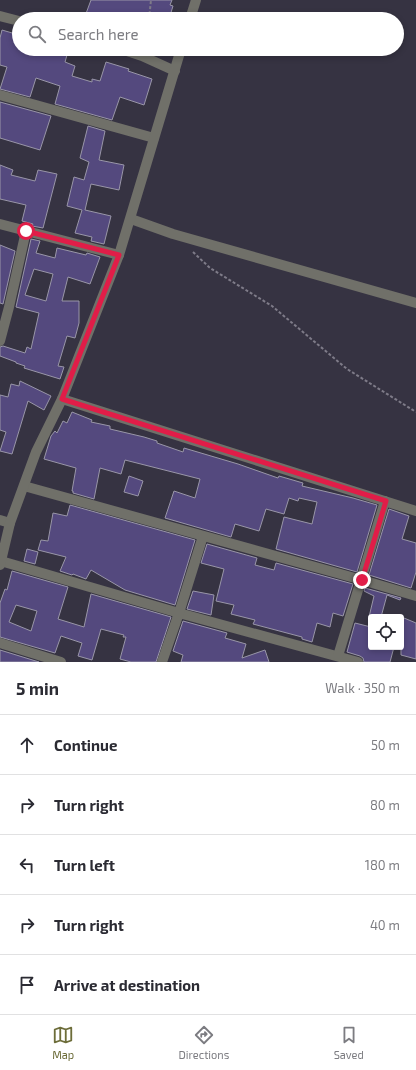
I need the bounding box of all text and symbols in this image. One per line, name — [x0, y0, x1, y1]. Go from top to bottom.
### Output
search box — [12, 12, 404, 56]
icon: search — [26, 23, 48, 45]
text: Search here — [58, 25, 139, 43]
route start — [17, 222, 35, 240]
route end — [353, 571, 371, 589]
map controls — [368, 614, 404, 650]
button: locate — [368, 614, 404, 650]
text: 5 min — [16, 678, 59, 698]
text: Walk · 350 m — [325, 680, 400, 696]
icon: ahead — [16, 734, 38, 756]
text: Continue — [54, 736, 117, 754]
text: 50 m — [371, 737, 400, 753]
icon: right — [16, 794, 38, 816]
text: Turn right — [54, 796, 124, 814]
text: 80 m — [370, 797, 400, 813]
icon: left — [16, 854, 38, 876]
text: Turn left — [54, 856, 115, 874]
text: 180 m — [365, 857, 400, 873]
icon: right — [16, 914, 38, 936]
text: Turn right — [54, 916, 124, 934]
text: 40 m — [370, 917, 400, 933]
icon: arrive — [16, 974, 38, 996]
text: Arrive at destination — [54, 976, 200, 994]
tab: Map — [52, 1024, 74, 1061]
tab: Directions — [179, 1024, 229, 1061]
tab: Saved — [334, 1024, 364, 1061]

